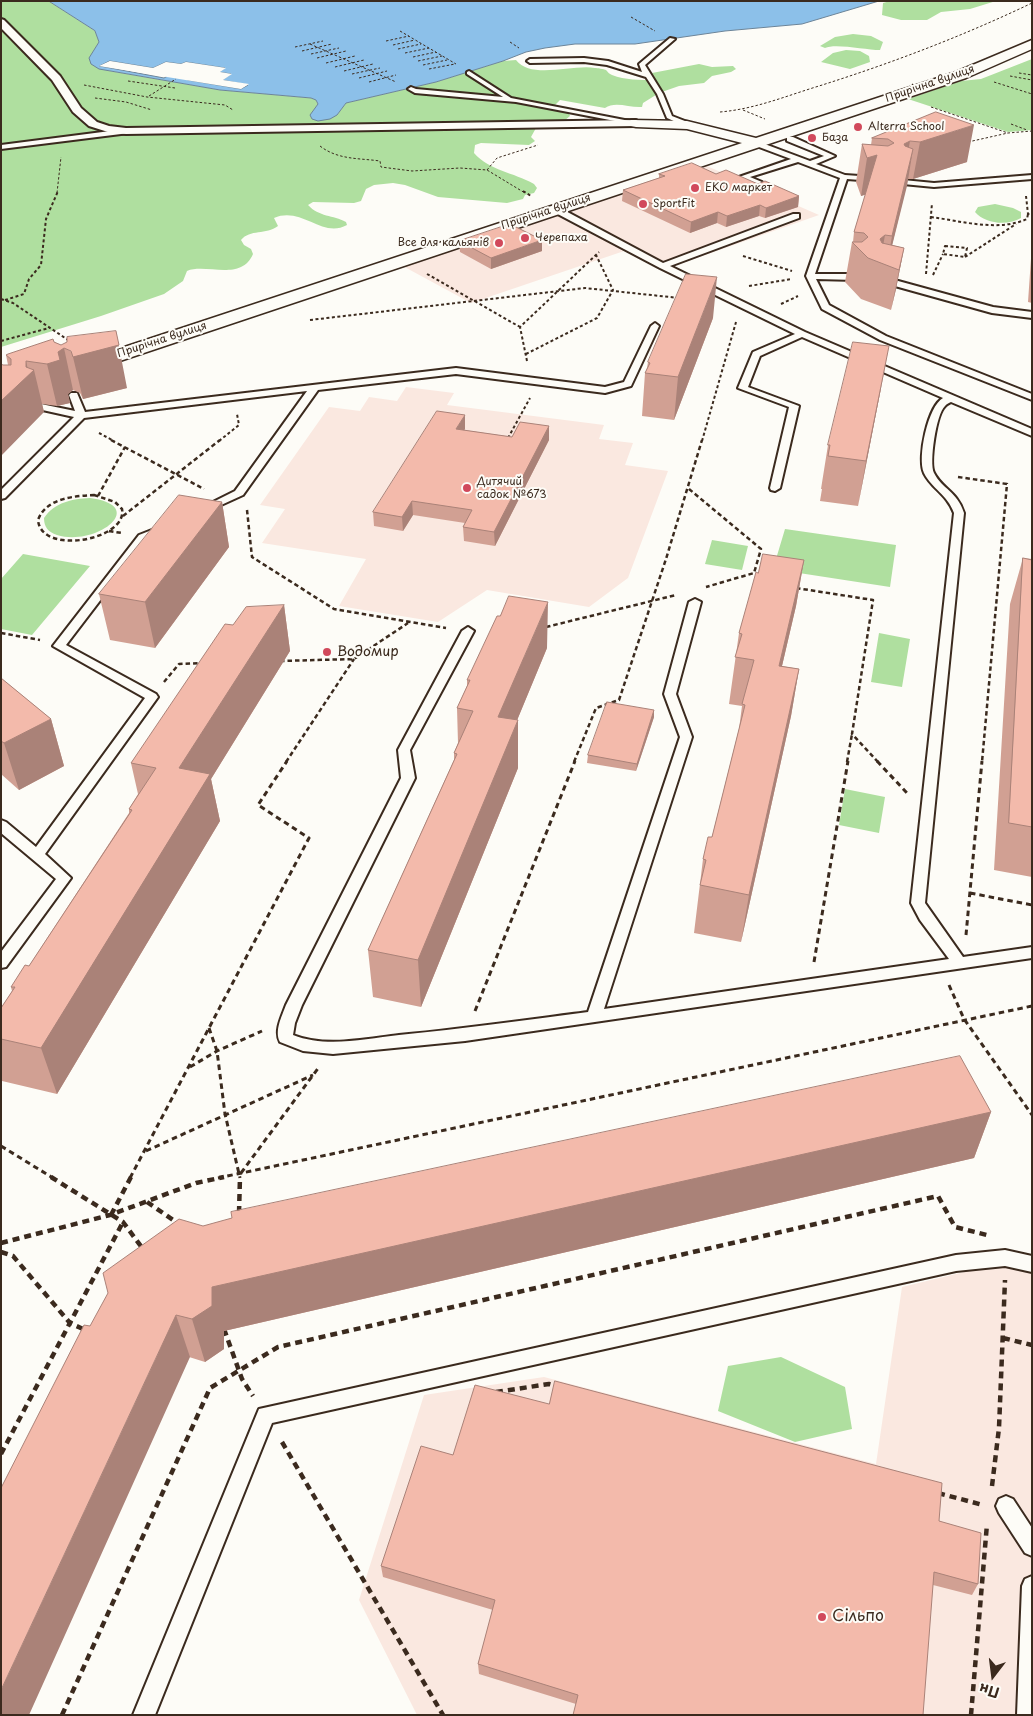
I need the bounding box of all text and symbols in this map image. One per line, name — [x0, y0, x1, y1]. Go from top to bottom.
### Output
street label: Прирічна вулиця — [884, 63, 976, 105]
place label: Alterra School — [868, 120, 944, 134]
marker: Alterra School — [852, 121, 864, 133]
place label: База — [822, 131, 848, 145]
marker: База — [806, 132, 818, 144]
place label: ЕКО маркет — [705, 181, 772, 195]
marker: ЕКО маркет — [689, 182, 701, 194]
street label: Прирічна вулиця — [500, 191, 592, 233]
place label: SportFit — [653, 197, 695, 211]
marker: SportFit — [637, 198, 649, 210]
place label: Черепаха — [535, 231, 588, 245]
marker: Черепаха — [519, 232, 531, 244]
place label: Все для кальянів — [398, 236, 489, 250]
marker: Все для кальянів — [493, 237, 505, 249]
street label: Прирічна вулиця — [116, 319, 208, 361]
place label: Дитячий садок №673 — [477, 475, 547, 501]
marker: Дитячий садок №673 — [461, 482, 473, 494]
place label: Водомир — [337, 644, 399, 660]
marker: Водомир — [321, 646, 333, 658]
place label: Сільпо — [832, 1607, 884, 1627]
marker: Сільпо — [816, 1611, 828, 1623]
north arrow — [968, 1651, 1018, 1701]
text: Пн — [976, 1678, 1002, 1704]

